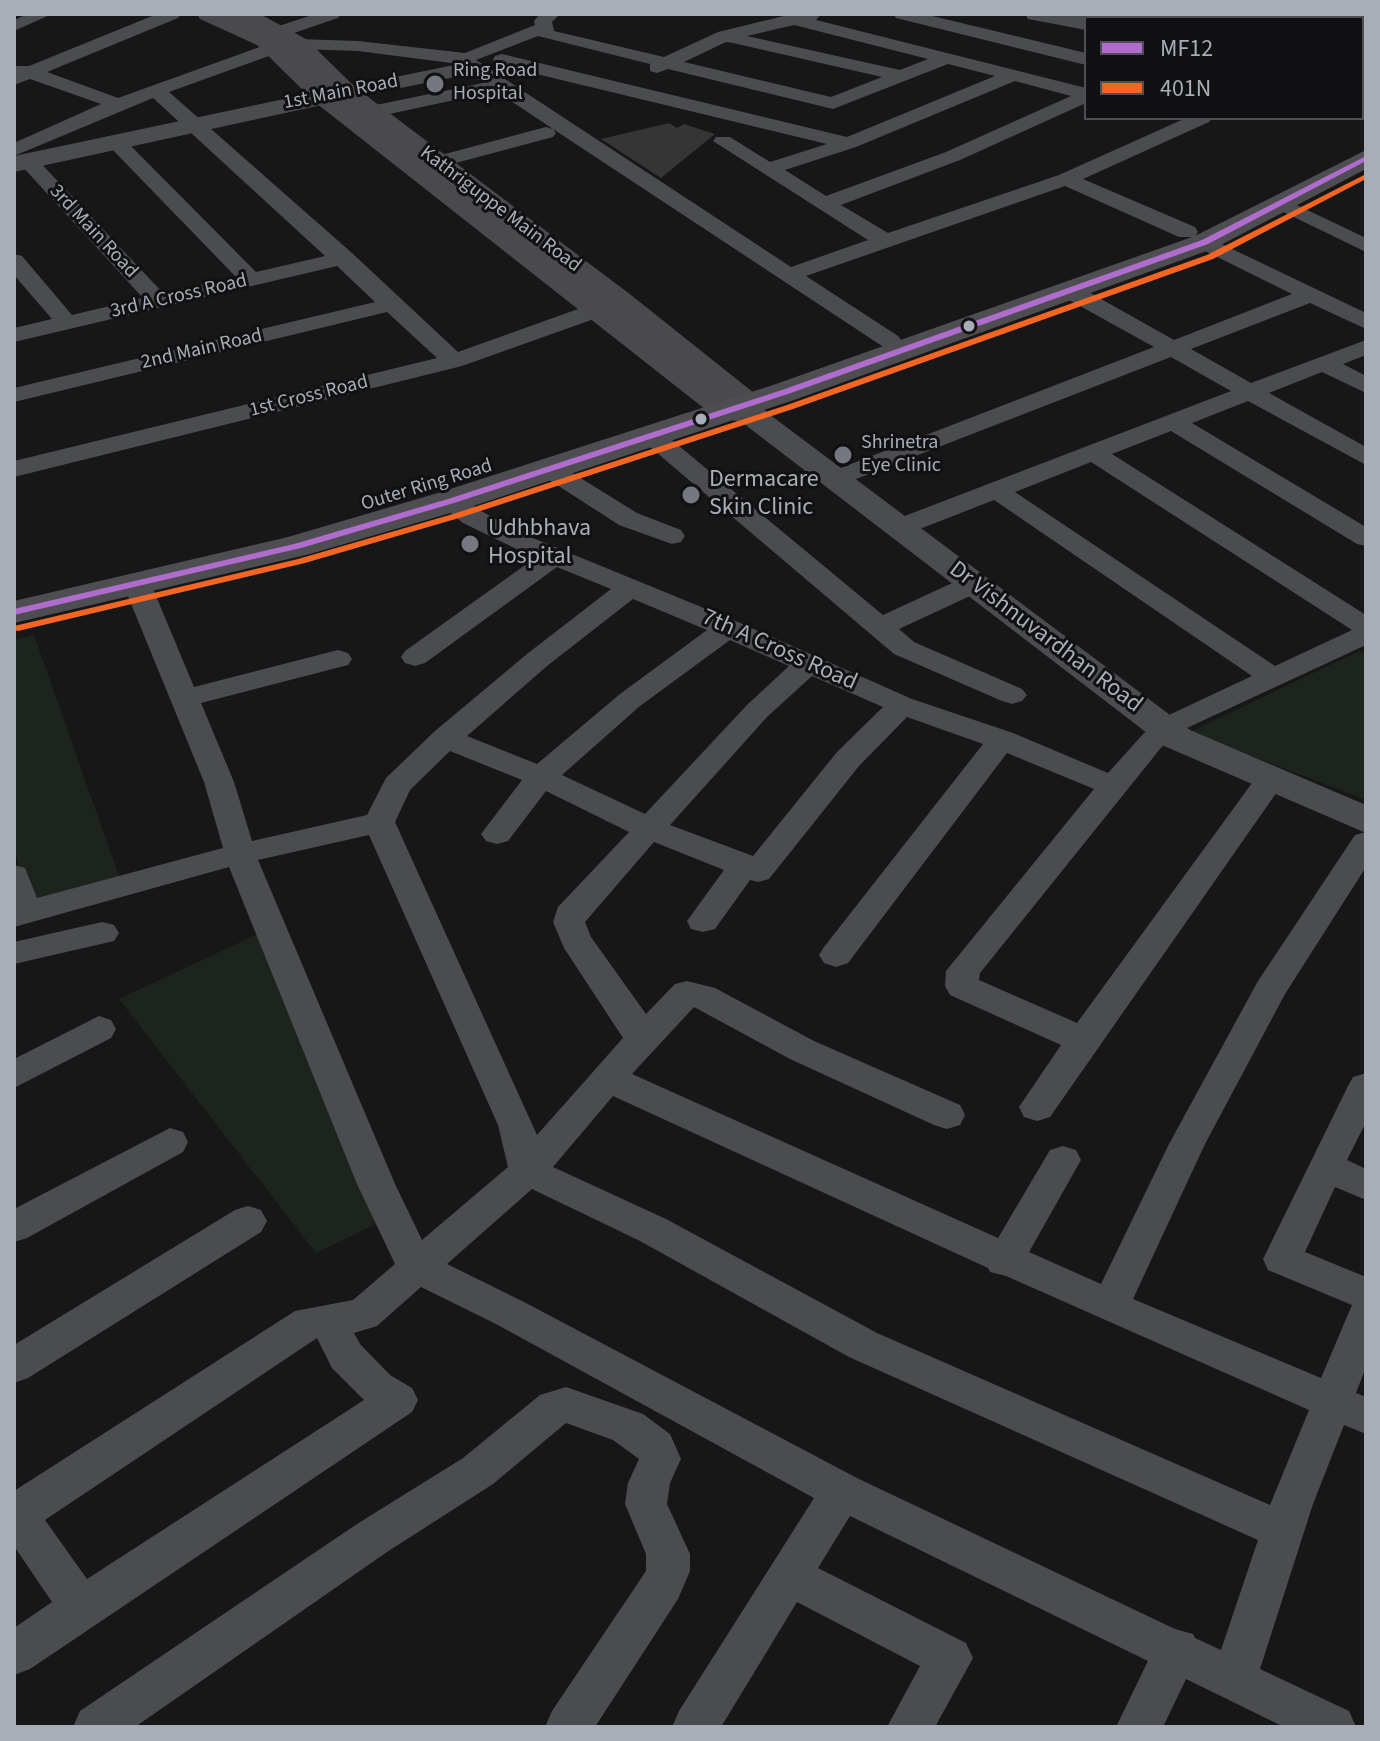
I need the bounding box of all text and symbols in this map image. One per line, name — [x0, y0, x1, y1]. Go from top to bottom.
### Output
legend — [1084, 16, 1364, 120]
text: MF12 — [1160, 31, 1213, 66]
place label: Ring Road Hospital — [453, 60, 537, 107]
street label: 1st Main Road — [282, 70, 400, 116]
text: 401N — [1160, 71, 1211, 106]
marker: Ring Road Hospital — [424, 73, 446, 95]
street label: Kathriguppe Main Road — [415, 142, 585, 278]
street label: 3rd Main Road — [44, 180, 142, 284]
street label: 3rd A Cross Road — [108, 270, 250, 324]
unlabelled marker — [961, 318, 977, 334]
street label: 2nd Main Road — [139, 324, 265, 376]
street label: 1st Cross Road — [247, 371, 371, 423]
unlabelled marker — [693, 411, 709, 427]
place label: Shrinetra Eye Clinic — [861, 432, 941, 479]
marker: Shrinetra Eye Clinic — [832, 444, 854, 466]
street label: Outer Ring Road — [359, 455, 495, 517]
place label: Dermacare Skin Clinic — [709, 467, 819, 523]
marker: Dermacare Skin Clinic — [680, 484, 702, 506]
place label: Udhbhava Hospital — [488, 516, 591, 572]
marker: Udhbhava Hospital — [459, 533, 481, 555]
street label: Dr Vishnuvardhan Road — [943, 556, 1147, 720]
street label: 7th A Cross Road — [697, 604, 861, 698]

